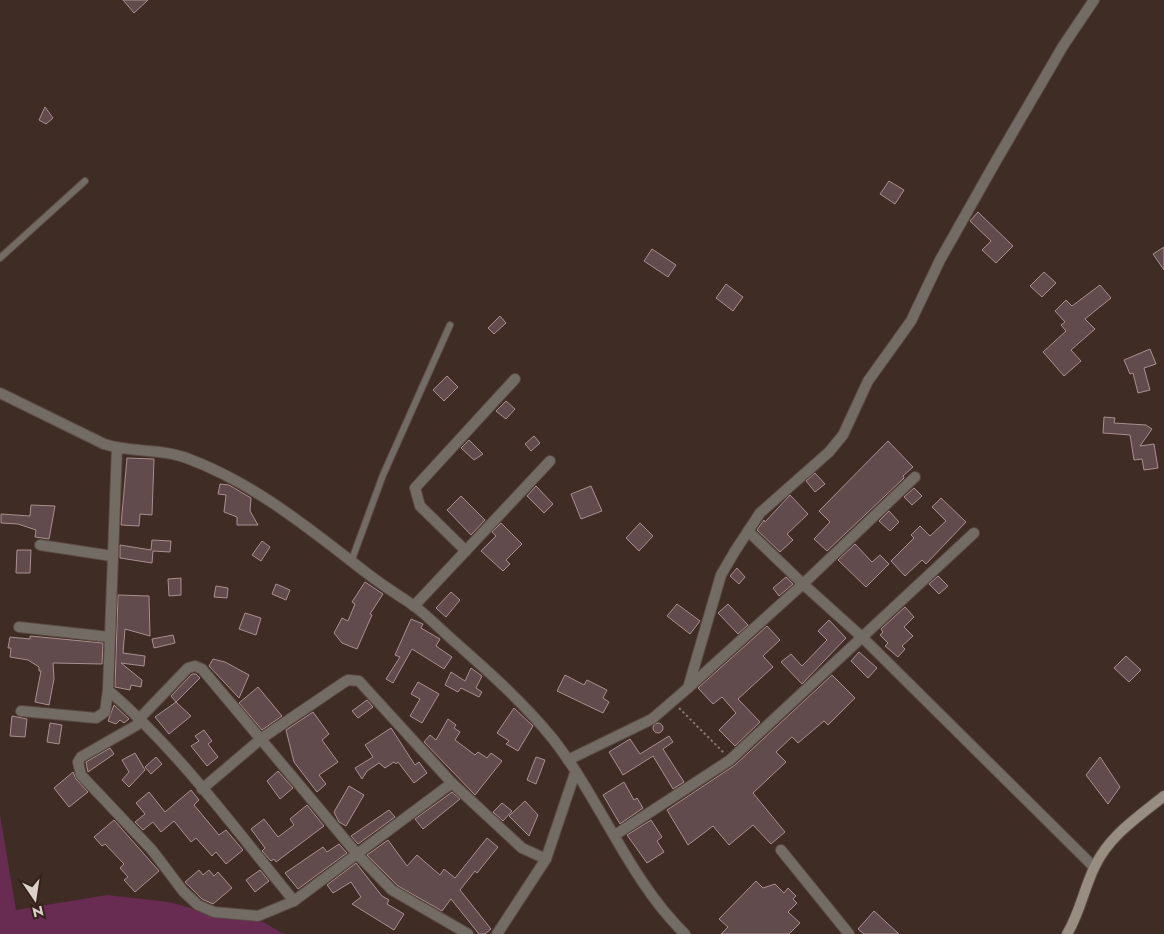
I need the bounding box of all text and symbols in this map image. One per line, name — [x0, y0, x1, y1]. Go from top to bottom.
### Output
north arrow — [10, 874, 60, 924]
text: N — [30, 901, 46, 923]

